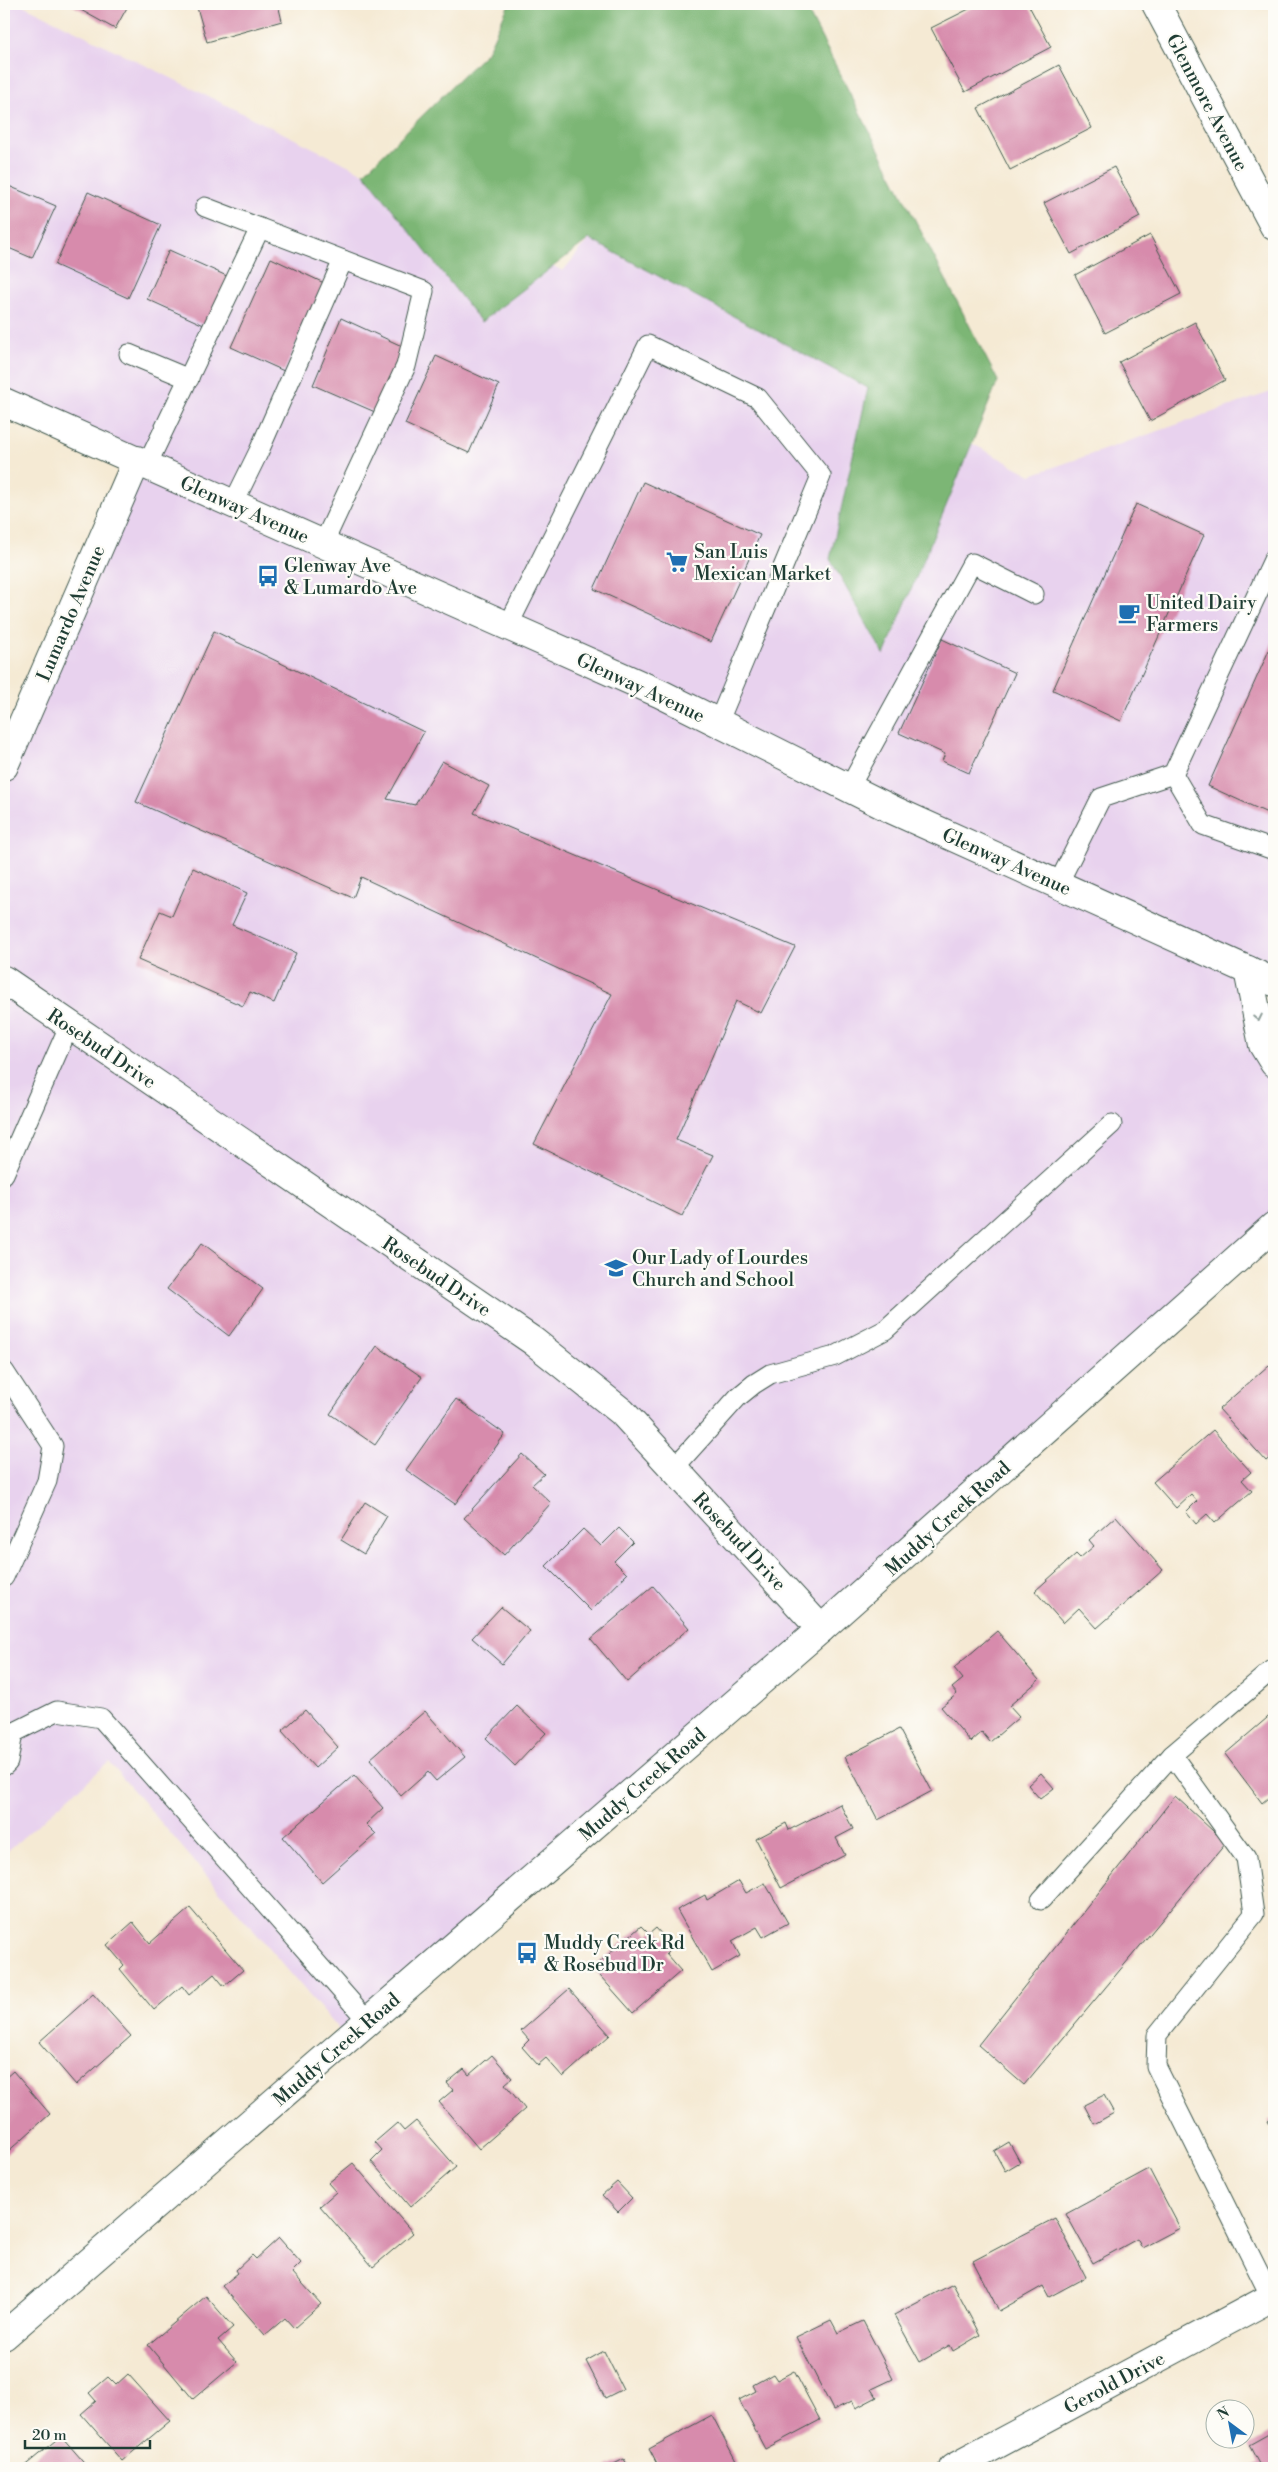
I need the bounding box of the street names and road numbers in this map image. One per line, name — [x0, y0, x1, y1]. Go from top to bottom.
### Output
street label: Glenmore Avenue — [1161, 30, 1253, 175]
street label: Glenway Avenue — [176, 471, 313, 549]
street label: Lumardo Avenue — [31, 542, 110, 685]
street label: Glenway Avenue — [573, 648, 709, 728]
street label: Glenway Avenue — [938, 823, 1075, 901]
street label: Rosebud Drive — [42, 1004, 161, 1094]
street label: Rosebud Drive — [377, 1232, 496, 1322]
street label: Muddy Creek Road — [880, 1456, 1016, 1581]
street label: Rosebud Drive — [687, 1487, 791, 1596]
street label: Muddy Creek Road — [574, 1723, 711, 1847]
street label: Muddy Creek Road — [268, 1988, 405, 2112]
street label: Gerold Drive — [1060, 2346, 1169, 2420]

